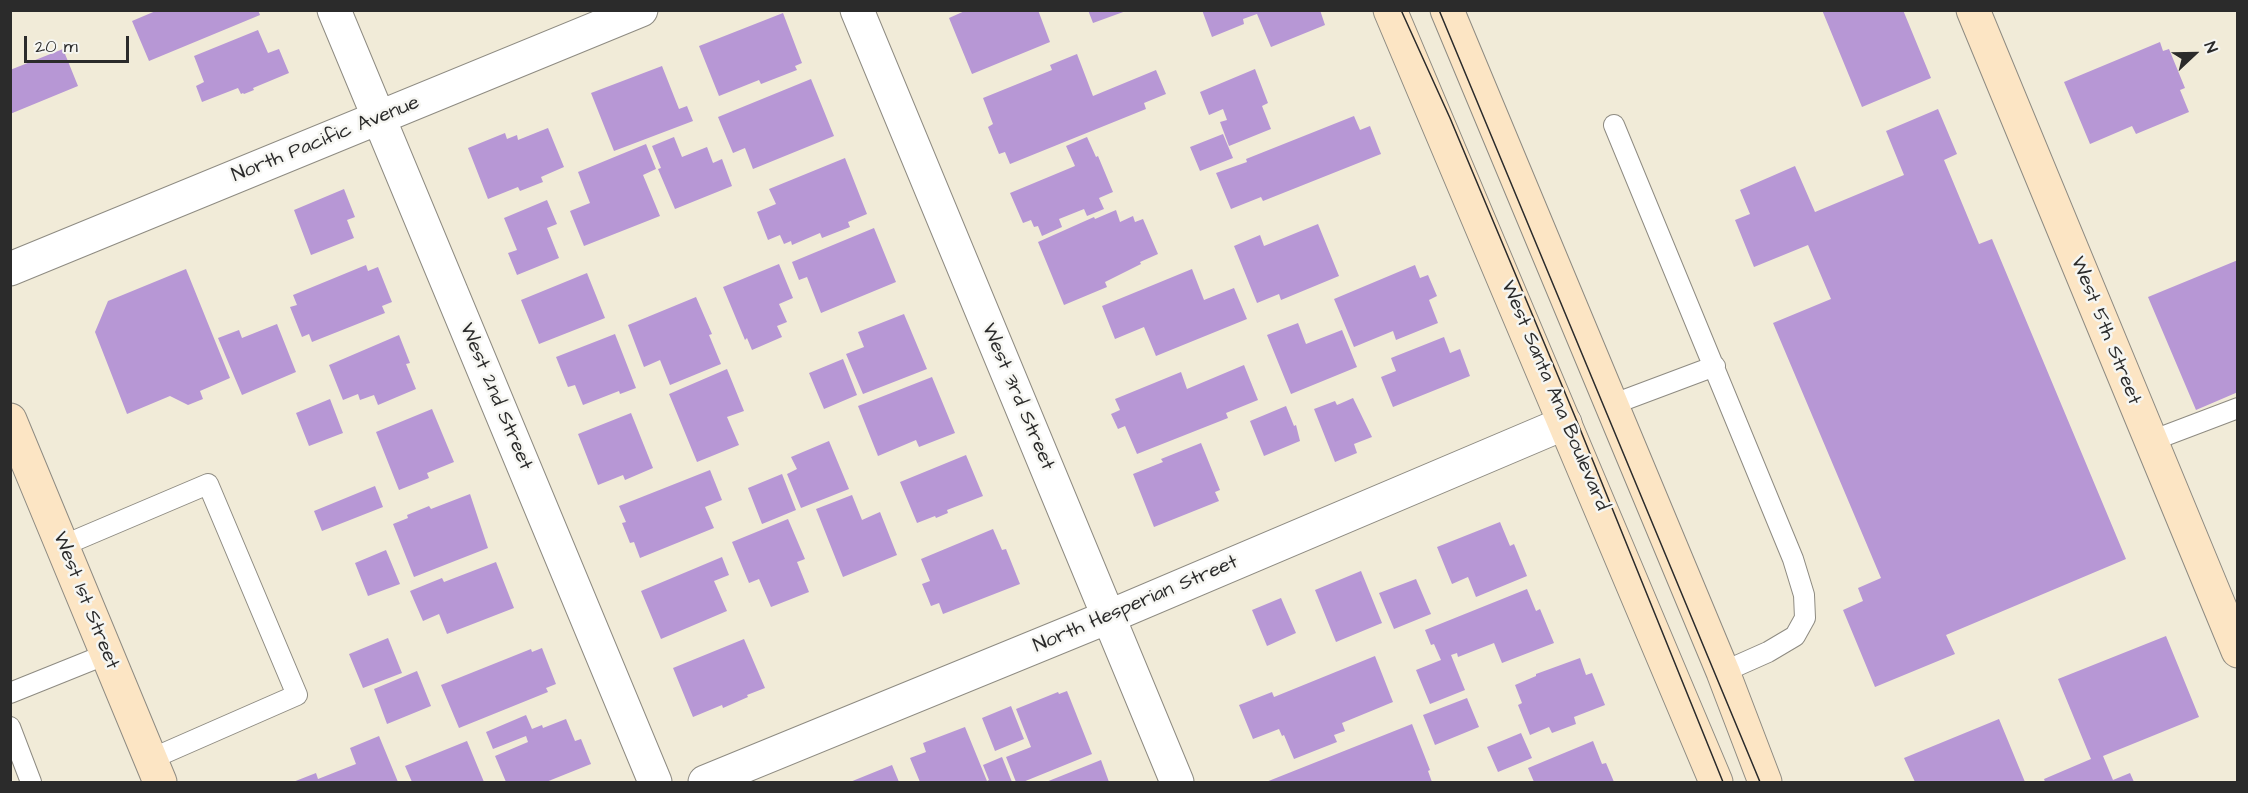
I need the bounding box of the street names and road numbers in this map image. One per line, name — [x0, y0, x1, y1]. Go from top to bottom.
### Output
street label: North Pacific Avenue — [229, 91, 423, 189]
street label: West 5th Street — [2064, 253, 2146, 409]
street label: West Santa Ana Boulevard — [1495, 277, 1613, 515]
street label: West 2nd Street — [453, 320, 537, 474]
street label: West 3rd Street — [975, 320, 1059, 474]
street label: West 1st Street — [46, 529, 124, 673]
street label: North Hesperian Street — [1030, 551, 1242, 659]

